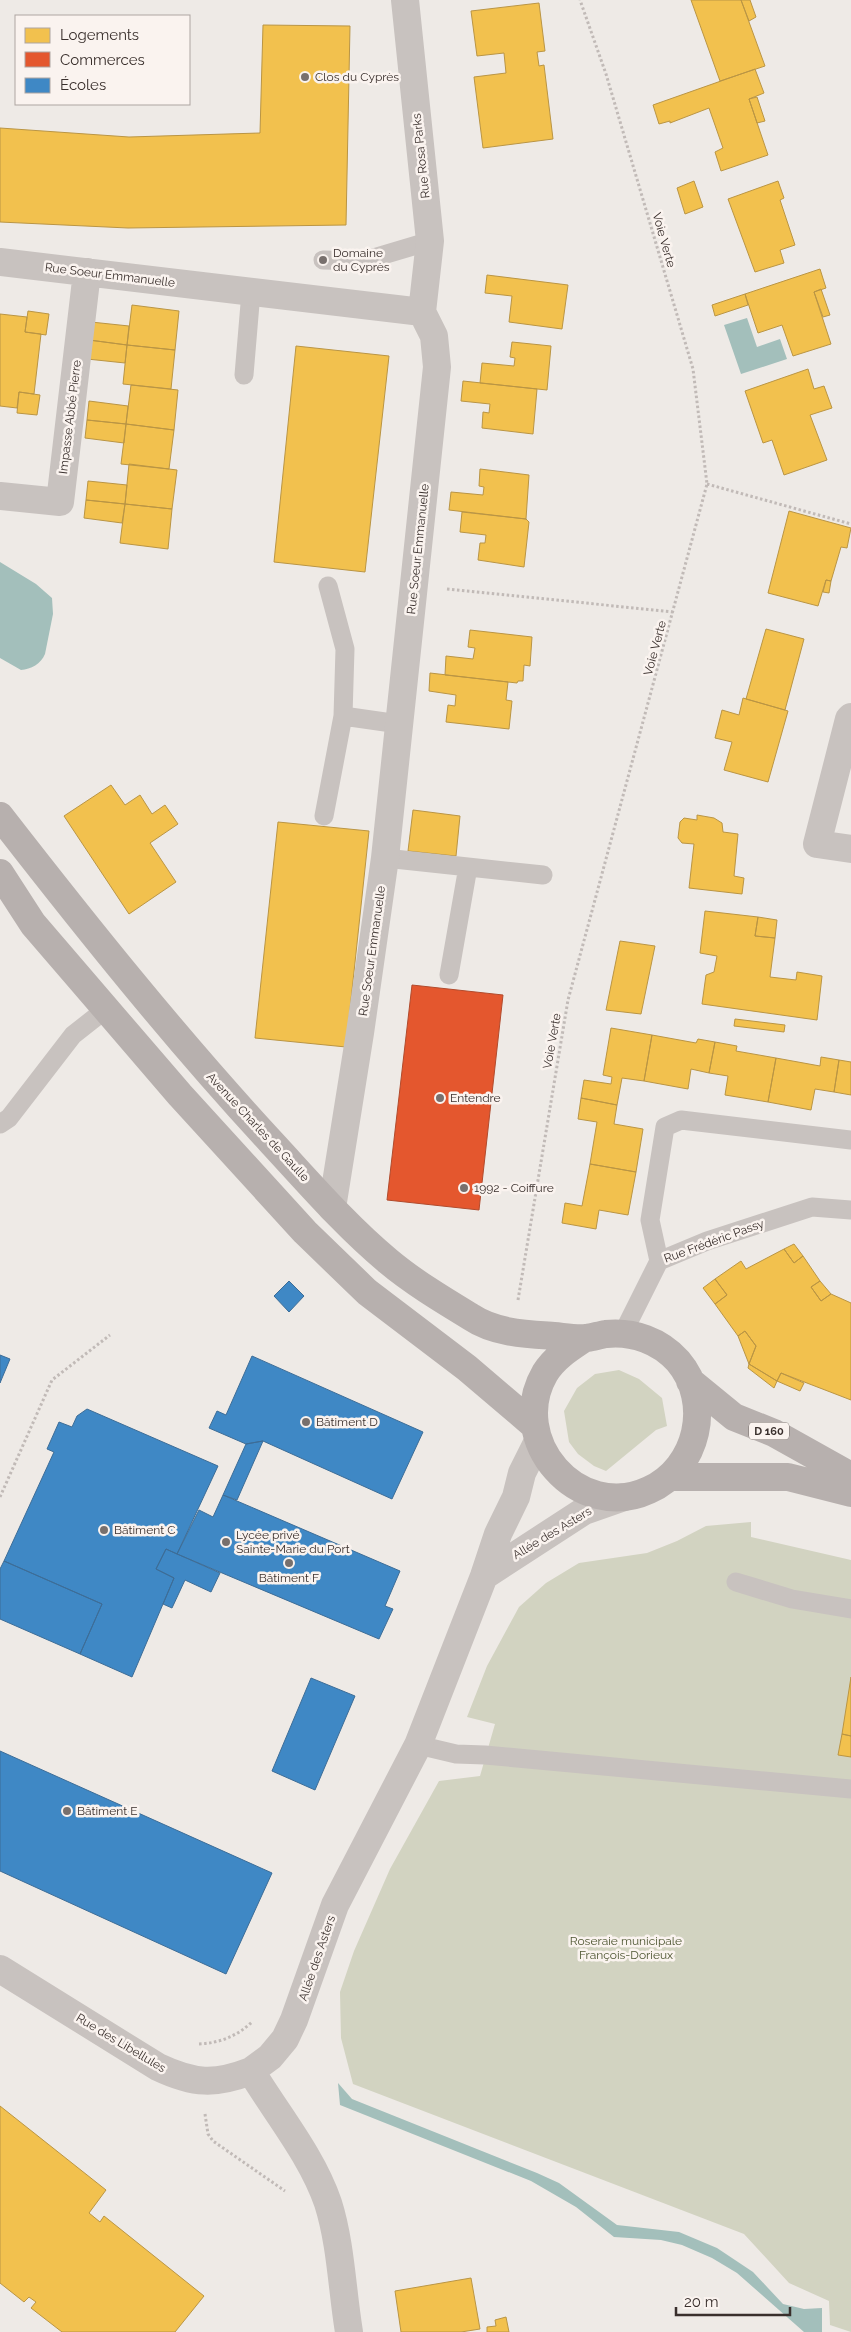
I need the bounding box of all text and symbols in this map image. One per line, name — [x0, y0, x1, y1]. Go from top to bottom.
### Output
legend — [15, 15, 190, 105]
text: Logements — [60, 26, 139, 44]
text: Commerces — [60, 51, 145, 69]
place label: Clos du Cyprès — [315, 70, 399, 84]
marker: Clos du Cyprès — [299, 71, 311, 83]
text: Écoles — [60, 76, 106, 94]
street label: Rue Rosa Parks — [410, 113, 432, 199]
street label: Voie Verte — [650, 211, 678, 269]
place label: Domaine du Cyprès — [333, 246, 390, 274]
marker: Domaine du Cyprès — [317, 254, 329, 266]
street label: Rue Soeur Emmanuelle — [44, 260, 176, 290]
street label: Impasse Abbé Pierre — [56, 359, 84, 475]
street label: Rue Soeur Emmanuelle — [404, 483, 432, 615]
street label: Voie Verte — [641, 619, 669, 677]
street label: Rue Soeur Emmanuelle — [356, 885, 388, 1017]
street label: Voie Verte — [540, 1012, 564, 1070]
street label: Avenue Charles de Gaulle — [204, 1070, 312, 1184]
place label: Entendre — [450, 1091, 501, 1105]
marker: Entendre — [434, 1092, 446, 1104]
place label: 1992 - Coiffure — [474, 1181, 554, 1195]
marker: 1992 - Coiffure — [458, 1182, 470, 1194]
street label: Rue Frédéric Passy — [662, 1216, 766, 1266]
place label: Bâtiment D — [316, 1415, 378, 1429]
marker: Bâtiment D — [300, 1416, 312, 1428]
road number: D 160 — [749, 1422, 789, 1440]
street label: Allée des Asters — [510, 1504, 594, 1562]
place label: Bâtiment C — [114, 1523, 175, 1537]
marker: Bâtiment C — [98, 1524, 110, 1536]
place label: Lycée privé Sainte-Marie du Port — [236, 1528, 350, 1556]
marker: Lycée privé Sainte-Marie du Port — [220, 1536, 232, 1548]
marker: Bâtiment F — [283, 1557, 295, 1569]
place label: Bâtiment F — [259, 1571, 319, 1585]
place label: Bâtiment E — [77, 1804, 138, 1818]
marker: Bâtiment E — [61, 1805, 73, 1817]
street label: Allée des Asters — [296, 1913, 338, 2003]
park label: Roseraie municipale François-Dorieux — [570, 1934, 682, 1962]
street label: Rue des Libellules — [74, 2011, 169, 2075]
scale bar — [676, 2284, 790, 2316]
text: 20 m — [684, 2293, 719, 2311]

